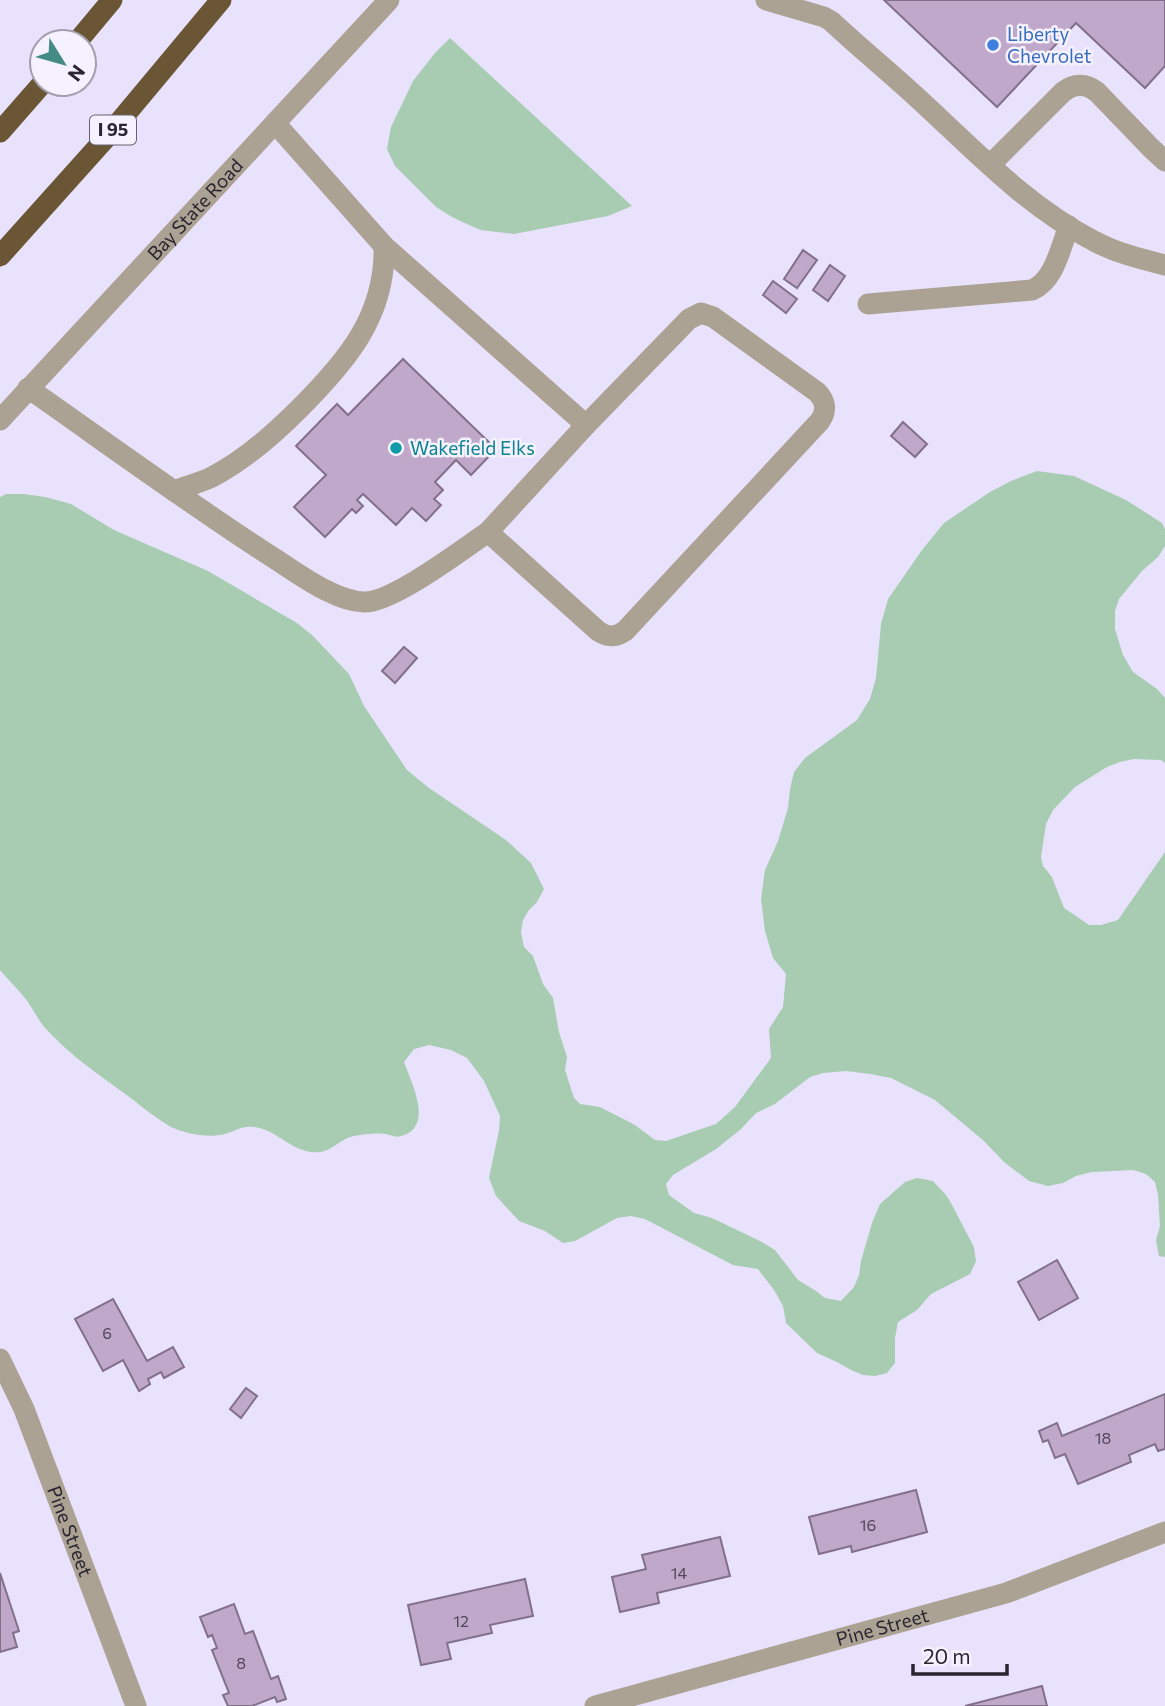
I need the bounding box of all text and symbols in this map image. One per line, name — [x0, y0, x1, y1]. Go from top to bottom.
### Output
place label: Liberty Chevrolet — [1007, 22, 1092, 67]
north arrow — [28, 28, 98, 98]
marker: Liberty Chevrolet — [985, 37, 1001, 53]
text: N — [63, 61, 90, 86]
road number: I 95 — [90, 116, 136, 145]
street label: Bay State Road — [142, 154, 247, 265]
place label: Wakefield Elks — [410, 436, 535, 459]
marker: Wakefield Elks — [388, 440, 404, 456]
house number: 6 — [102, 1323, 112, 1342]
house number: 18 — [1095, 1428, 1111, 1447]
street label: Pine Street — [43, 1482, 98, 1580]
house number: 16 — [860, 1515, 876, 1534]
house number: 14 — [671, 1563, 688, 1582]
street label: Pine Street — [833, 1603, 931, 1650]
house number: 12 — [453, 1611, 469, 1630]
scale bar — [913, 1632, 1007, 1676]
text: 20 m — [923, 1643, 971, 1668]
house number: 8 — [236, 1653, 246, 1672]

